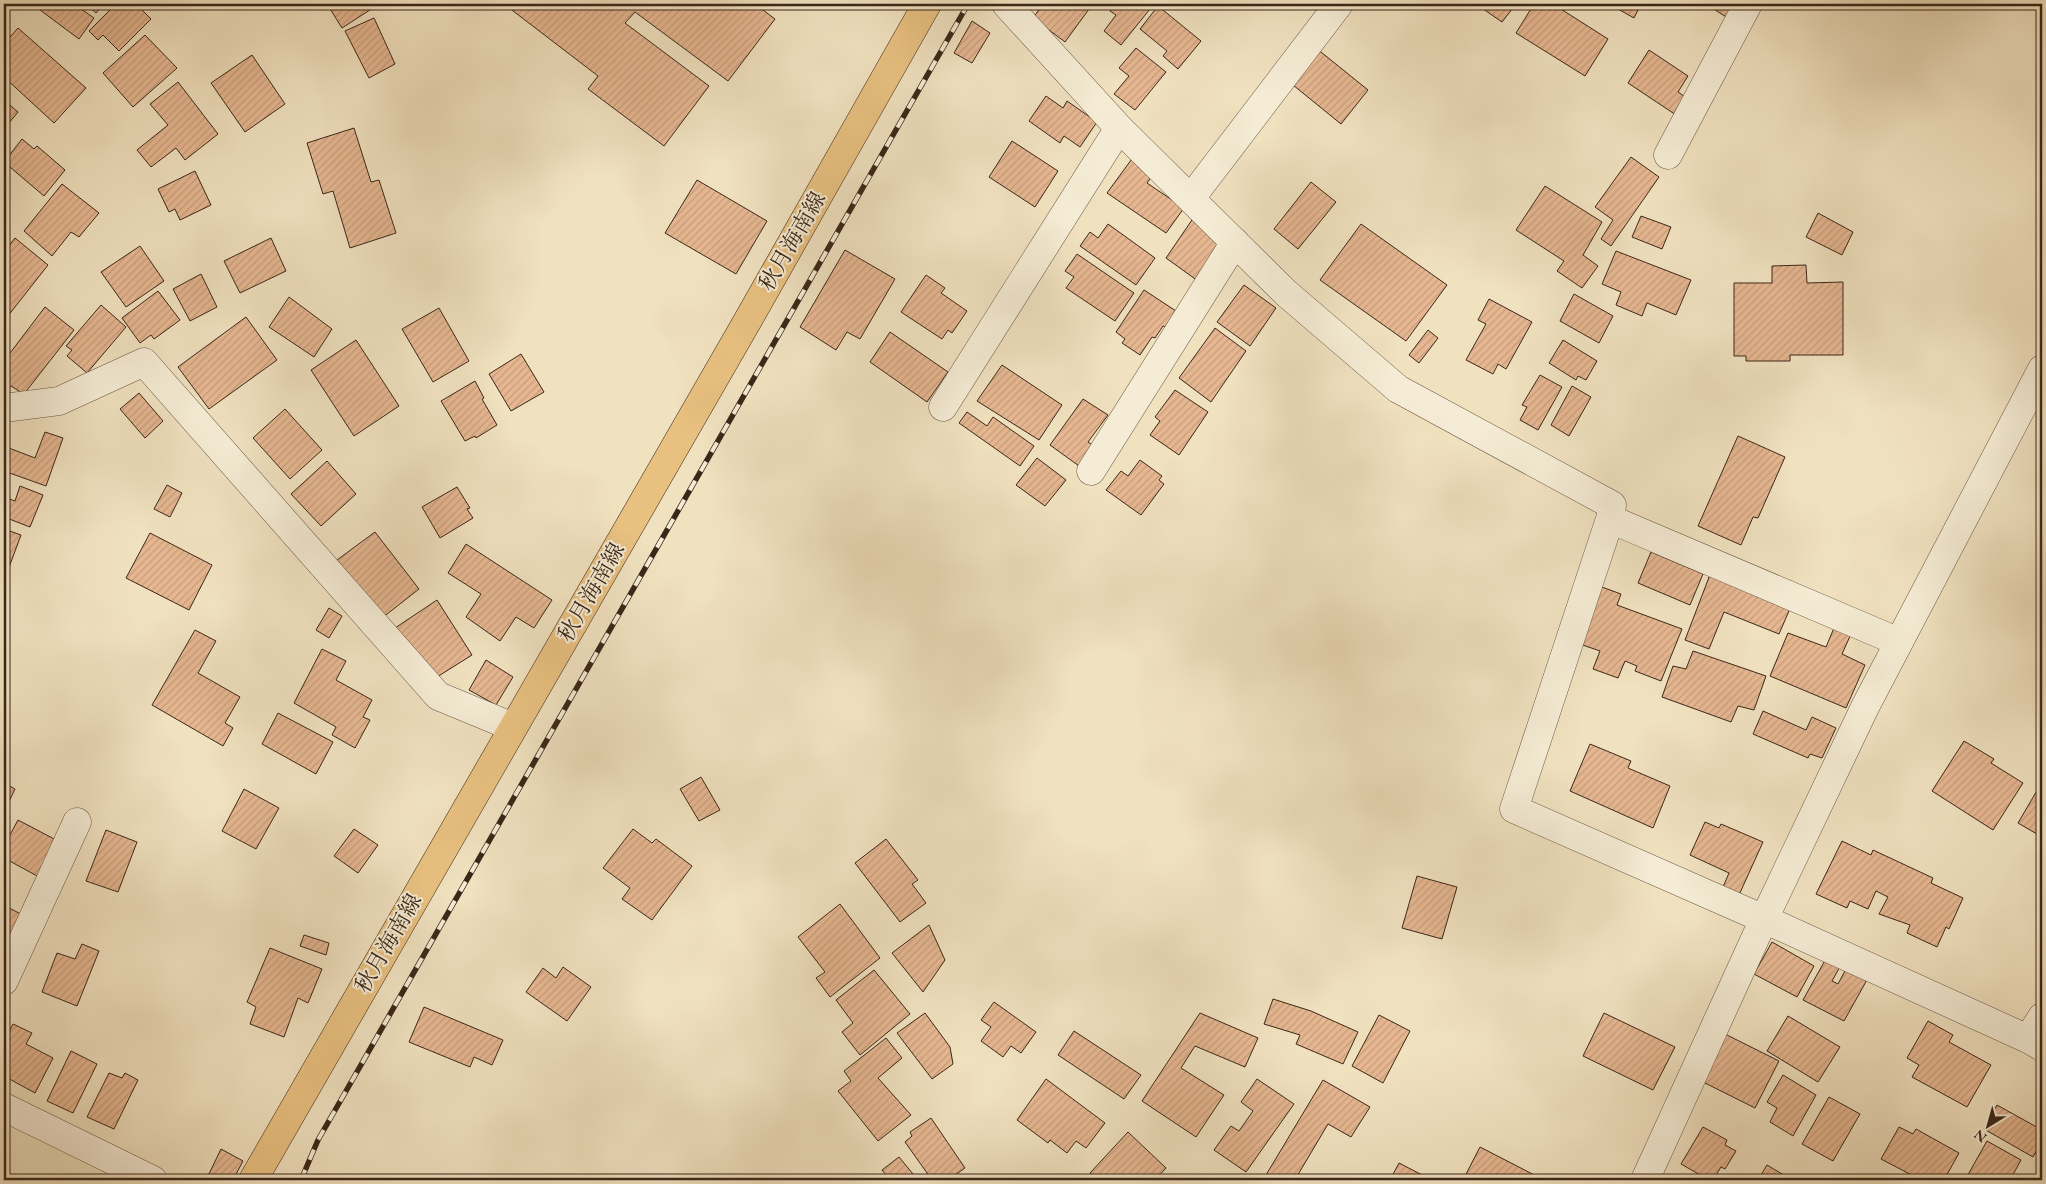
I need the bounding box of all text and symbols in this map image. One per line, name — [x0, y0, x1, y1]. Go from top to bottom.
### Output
street label: 秋月海南線 — [752, 186, 832, 296]
street label: 秋月海南線 — [551, 537, 631, 647]
street label: 秋月海南線 — [348, 888, 428, 998]
north arrow — [1964, 1102, 2014, 1152]
text: N — [1970, 1125, 1990, 1147]

